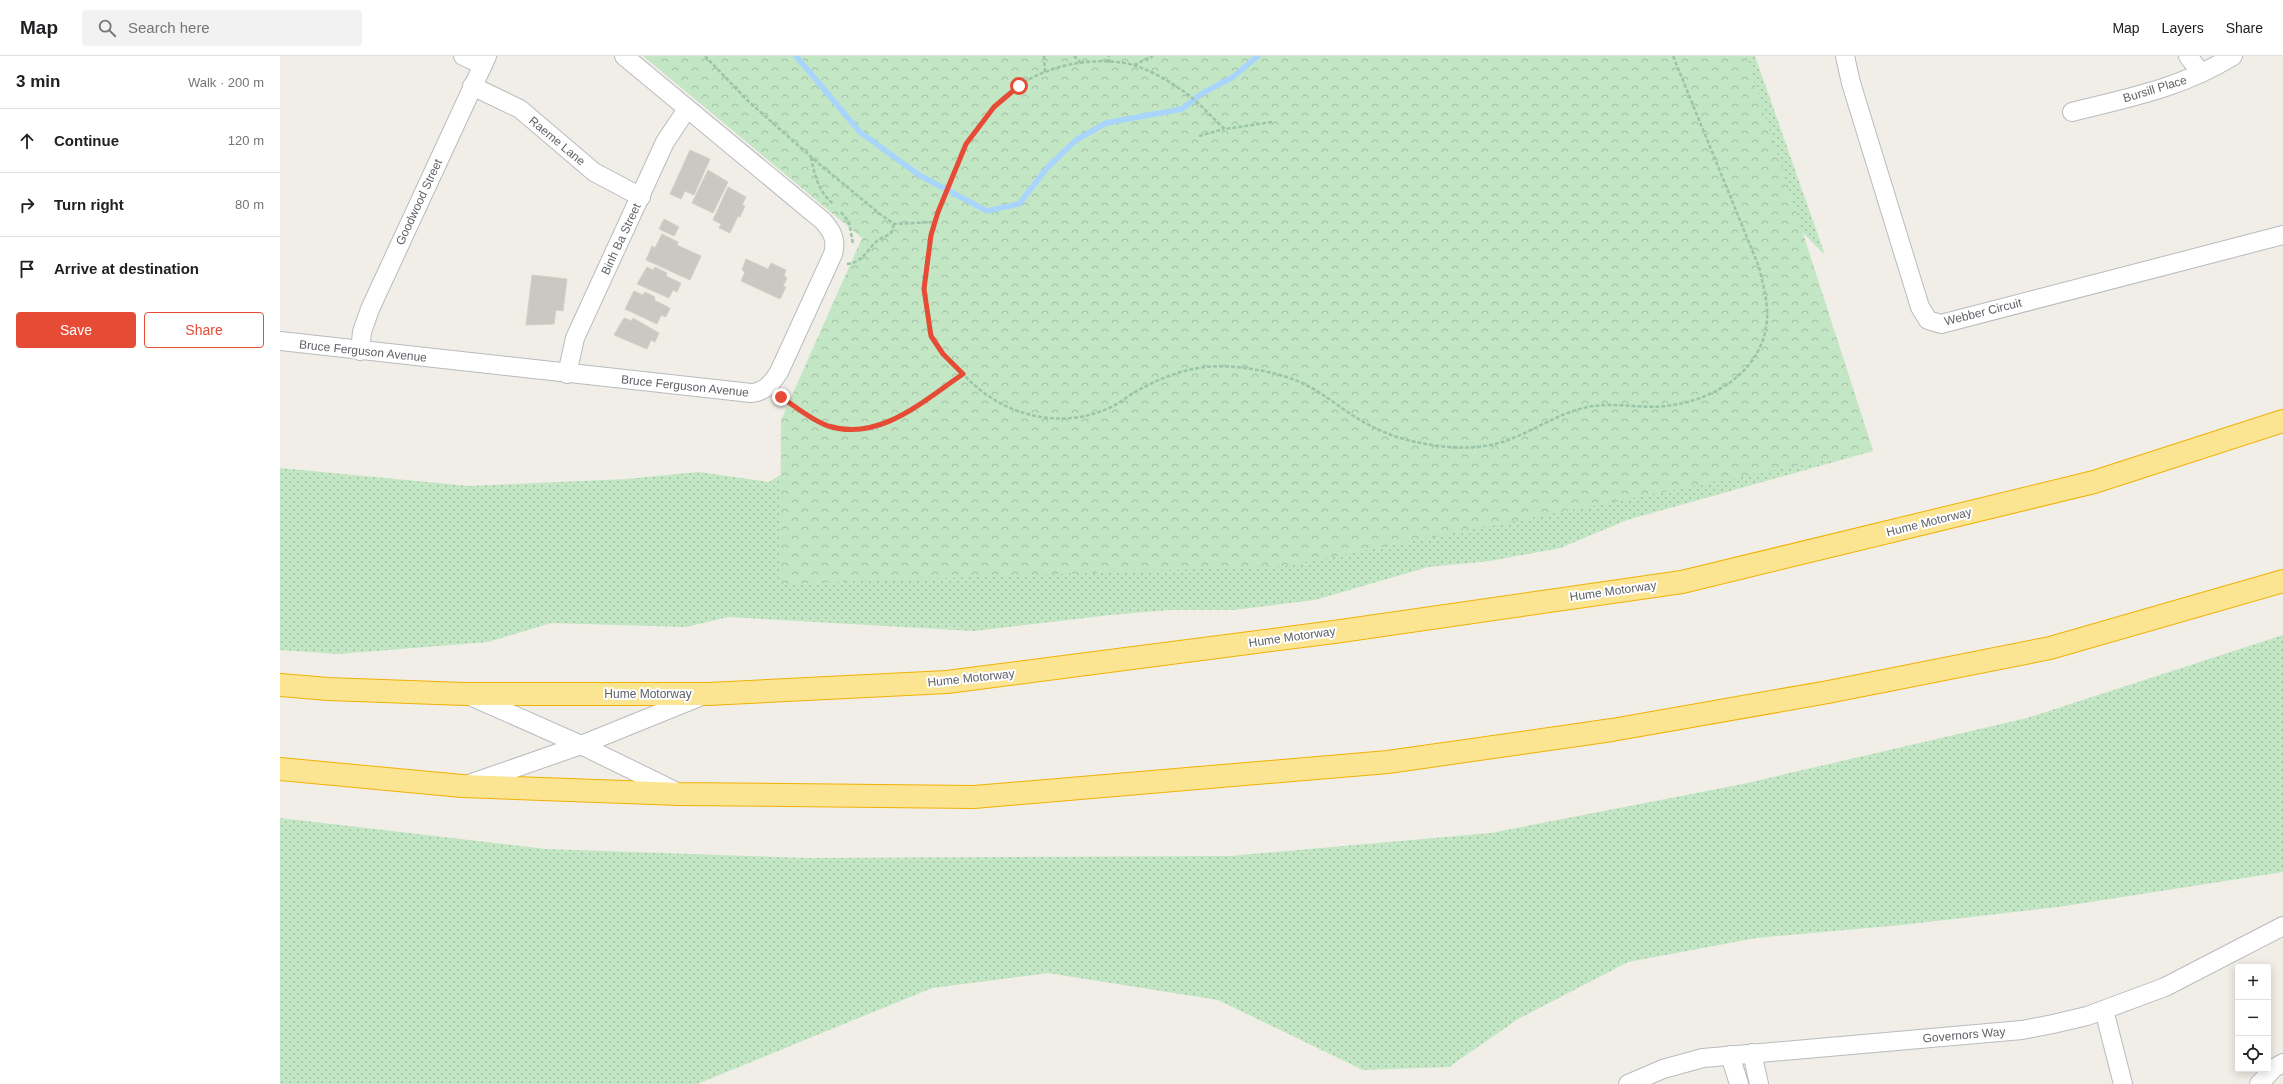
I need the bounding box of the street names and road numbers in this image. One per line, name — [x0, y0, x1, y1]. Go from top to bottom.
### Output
street label: Bursill Place — [2121, 73, 2189, 105]
street label: Raeme Lane — [526, 114, 588, 169]
street label: Goodwood Street — [393, 156, 445, 247]
street label: Binh Ba Street — [598, 200, 644, 277]
street label: Webber Circuit — [1943, 295, 2024, 328]
street label: Bruce Ferguson Avenue — [298, 337, 428, 365]
street label: Bruce Ferguson Avenue — [620, 372, 750, 400]
street label: Hume Motorway — [1885, 505, 1973, 539]
street label: Hume Motorway — [1569, 578, 1657, 604]
street label: Hume Motorway — [1248, 624, 1336, 650]
street label: Hume Motorway — [927, 666, 1015, 690]
street label: Hume Motorway — [604, 687, 692, 701]
street label: Governors Way — [1922, 1024, 2006, 1046]

